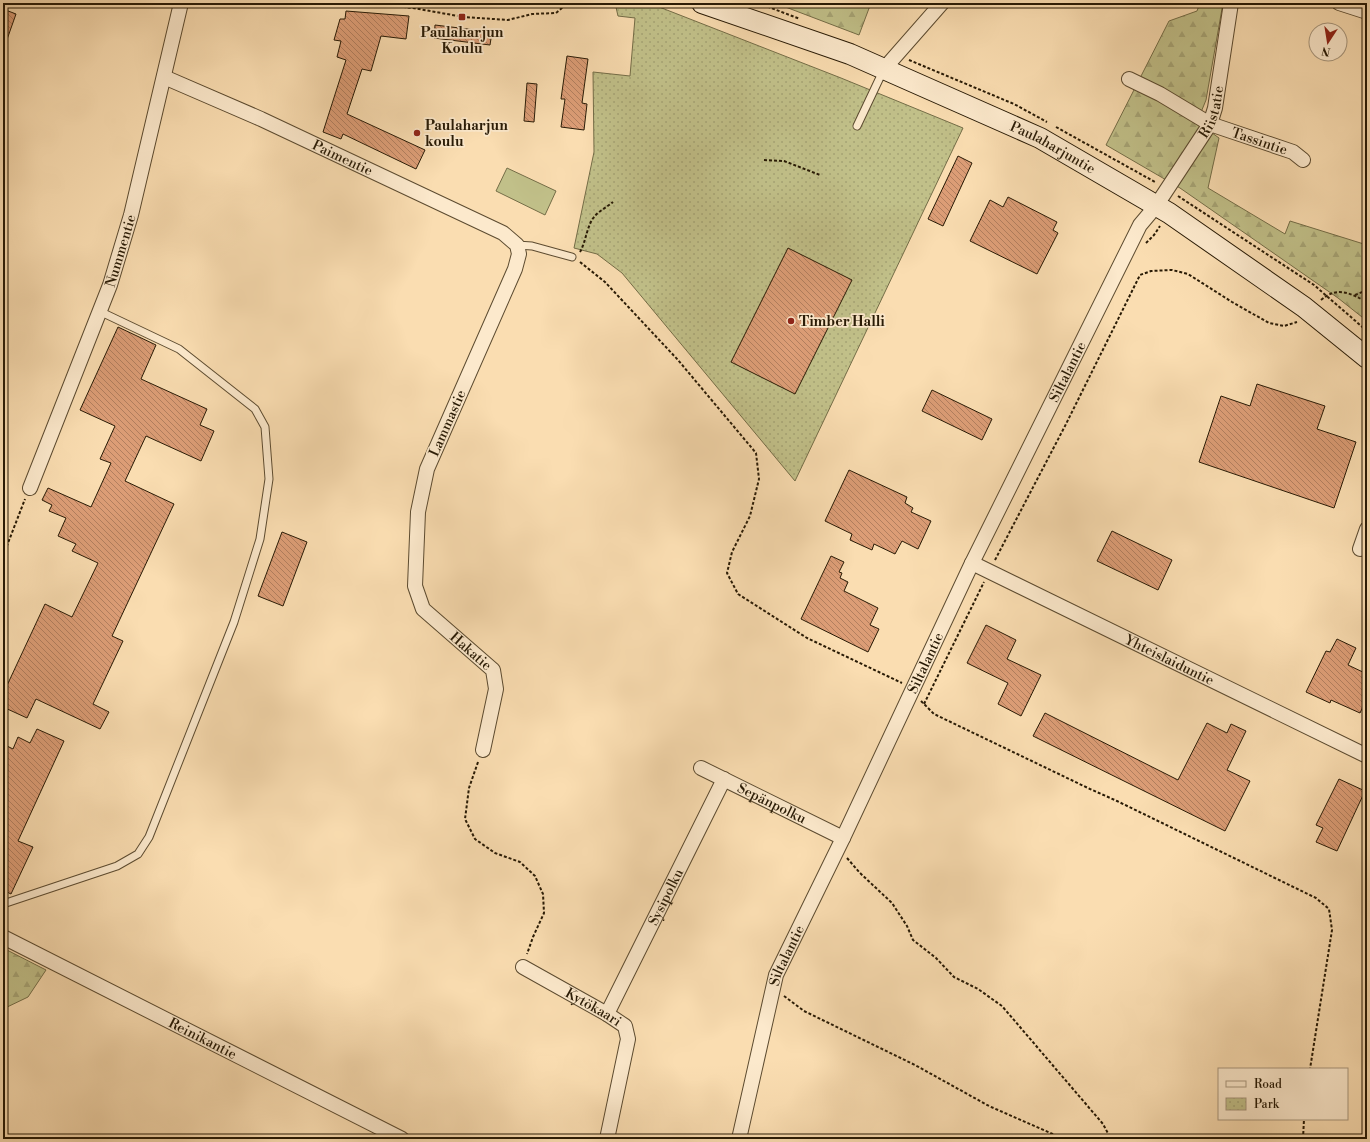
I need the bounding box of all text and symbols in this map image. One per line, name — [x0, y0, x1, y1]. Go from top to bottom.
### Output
marker: Paulaharjun Koulu — [457, 12, 467, 22]
north arrow — [1308, 22, 1348, 62]
place label: Paulaharjun Koulu — [421, 24, 504, 58]
text: N — [1320, 43, 1332, 59]
street label: Riistatie — [1195, 85, 1228, 142]
place label: Paulaharjun koulu — [425, 117, 508, 151]
street label: Paulaharjuntie — [1007, 118, 1099, 178]
street label: Tassintie — [1229, 124, 1290, 159]
marker: Paulaharjun koulu — [412, 128, 422, 138]
street label: Paimentie — [309, 136, 375, 180]
street label: Nummentie — [102, 213, 141, 289]
place label: Timber Halli — [799, 313, 885, 331]
marker: Timber Halli — [786, 316, 796, 326]
street label: Siltalantie — [1045, 339, 1091, 405]
street label: Lammastie — [425, 387, 471, 459]
street label: Hakatie — [446, 628, 495, 675]
street label: Siltalantie — [904, 630, 948, 697]
street label: Yhteislaiduntie — [1121, 631, 1217, 690]
street label: Sepänpolku — [734, 779, 809, 828]
street label: Sysipolku — [645, 866, 688, 929]
street label: Siltalantie — [766, 922, 809, 988]
street label: Kytökaari — [562, 984, 625, 1031]
street label: Reinikantie — [165, 1014, 240, 1064]
legend — [1218, 1068, 1348, 1120]
text: Road — [1254, 1077, 1282, 1092]
text: Park — [1254, 1097, 1280, 1112]

